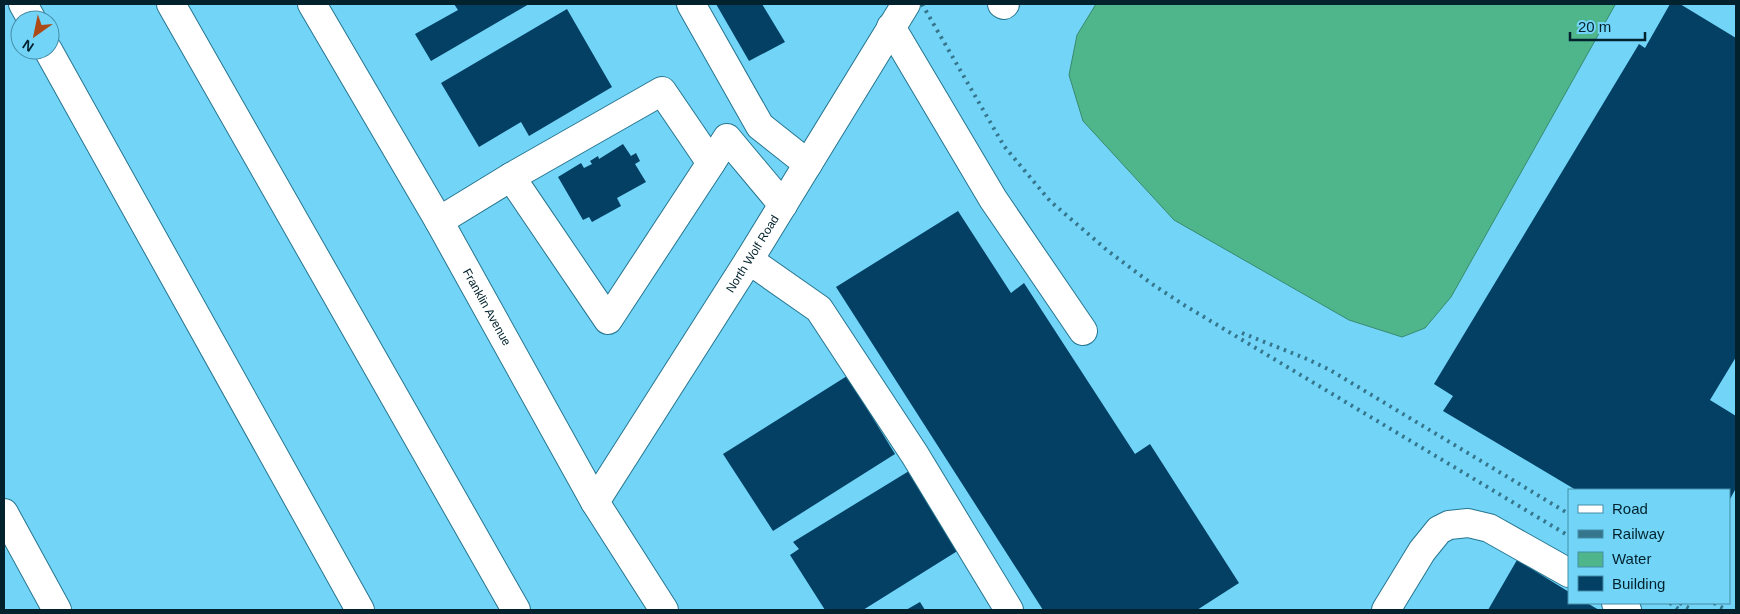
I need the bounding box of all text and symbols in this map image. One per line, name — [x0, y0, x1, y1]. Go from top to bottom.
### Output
north arrow — [10, 10, 60, 60]
scale bar — [1570, 10, 1645, 42]
text: 20 m — [1578, 18, 1611, 35]
text: N — [19, 36, 37, 55]
street label: North Wolf Road — [723, 212, 782, 295]
street label: Franklin Avenue — [460, 266, 514, 348]
legend — [1568, 489, 1730, 604]
text: Road — [1612, 500, 1648, 517]
text: Railway — [1612, 525, 1665, 542]
text: Water — [1612, 550, 1651, 567]
text: Building — [1612, 575, 1665, 592]

